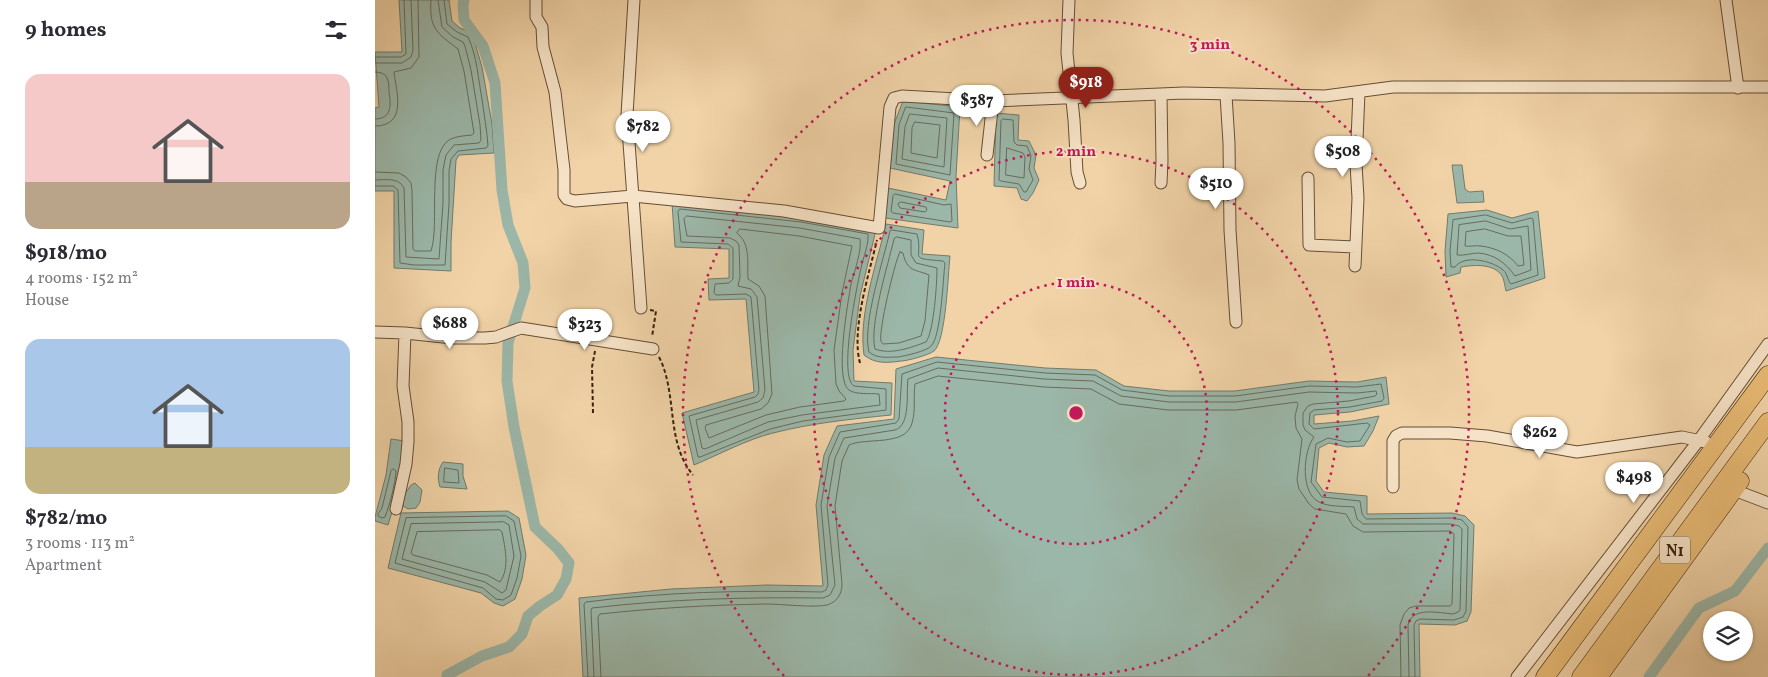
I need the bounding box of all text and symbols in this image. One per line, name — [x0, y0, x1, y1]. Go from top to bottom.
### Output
text: 9 homes — [25, 16, 106, 45]
icon: filters — [322, 16, 350, 44]
text: 3 min — [1190, 35, 1230, 56]
pin: $918 — [1056, 66, 1116, 109]
text: $918 — [1070, 72, 1102, 94]
pin: $387 — [947, 84, 1007, 127]
text: $387 — [960, 90, 994, 112]
icon: home — [143, 106, 233, 196]
pin: $782 — [613, 110, 673, 153]
text: $782 — [626, 116, 660, 138]
pin: $508 — [1313, 136, 1373, 178]
text: $508 — [1325, 141, 1361, 163]
text: 2 min — [1056, 142, 1096, 163]
pin: $510 — [1186, 168, 1246, 210]
text: $510 — [1200, 173, 1232, 195]
text: $918/mo — [25, 239, 107, 268]
text: 4 rooms · 152 m² — [25, 268, 138, 290]
text: 1 min — [1057, 273, 1095, 294]
text: House — [25, 290, 69, 312]
pin: $688 — [420, 308, 480, 350]
pin: $323 — [555, 308, 615, 351]
text: $688 — [432, 313, 468, 335]
text: $323 — [568, 314, 602, 336]
icon: home — [143, 371, 233, 461]
centre of rings — [1067, 404, 1085, 422]
pin: $262 — [1510, 416, 1570, 459]
text: $262 — [1523, 422, 1557, 444]
pin: $498 — [1604, 462, 1664, 504]
text: $498 — [1616, 467, 1652, 489]
text: $782/mo — [25, 504, 107, 533]
text: 3 rooms · 113 m² — [25, 533, 135, 555]
road number: N1 — [1660, 536, 1690, 564]
text: Apartment — [25, 555, 102, 577]
map controls — [1703, 611, 1753, 661]
button: layers — [1703, 611, 1753, 661]

